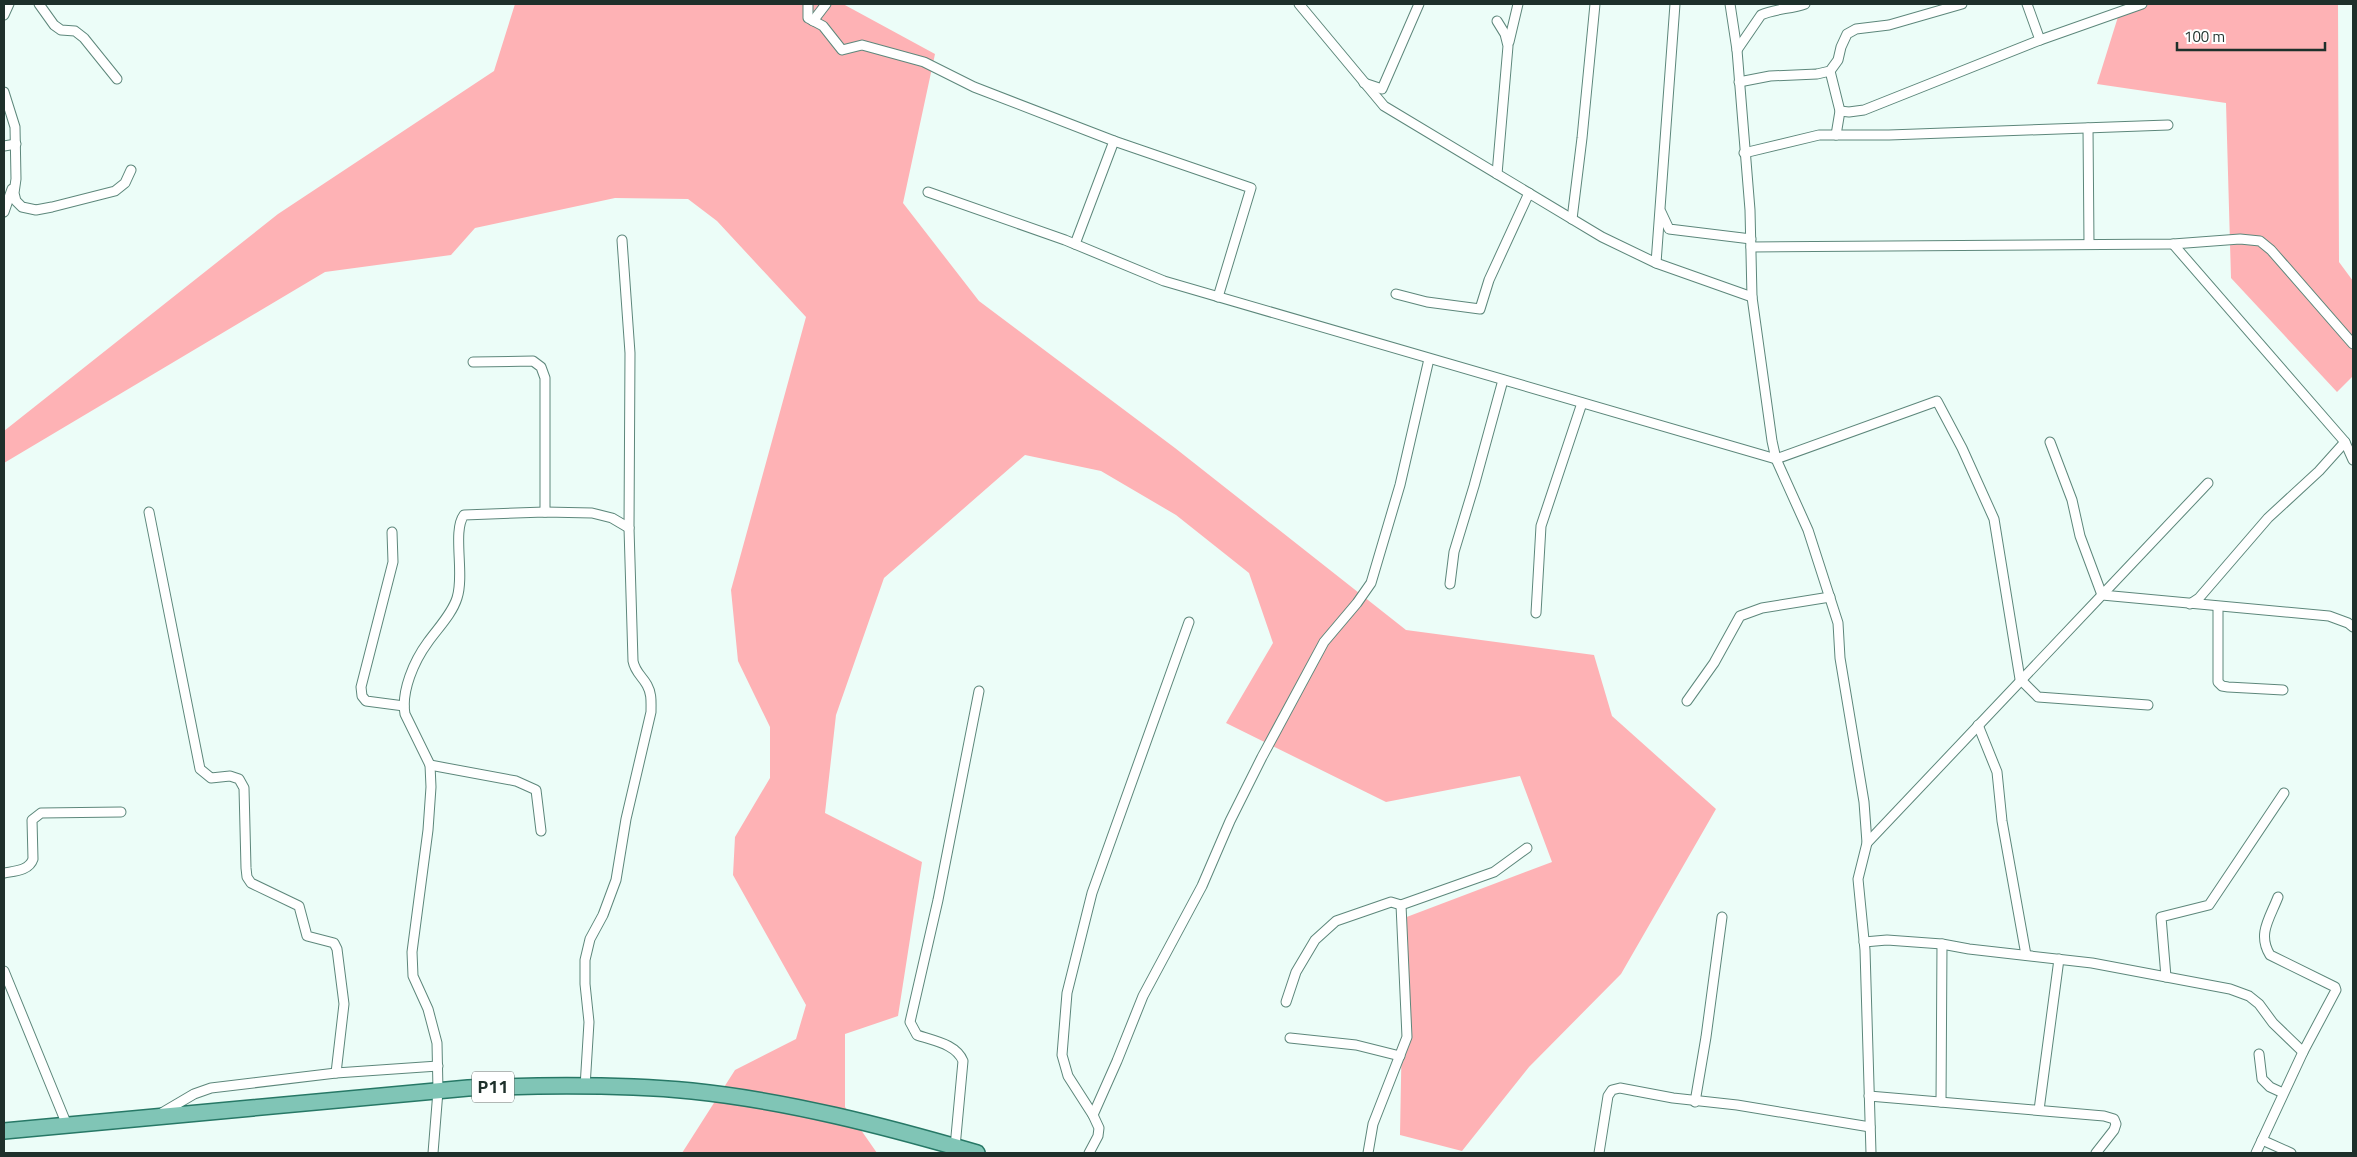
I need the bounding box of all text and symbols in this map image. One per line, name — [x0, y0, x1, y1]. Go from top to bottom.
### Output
scale bar — [2177, 20, 2324, 52]
text: 100 m — [2184, 25, 2225, 48]
road number: P11 — [472, 1072, 514, 1102]

